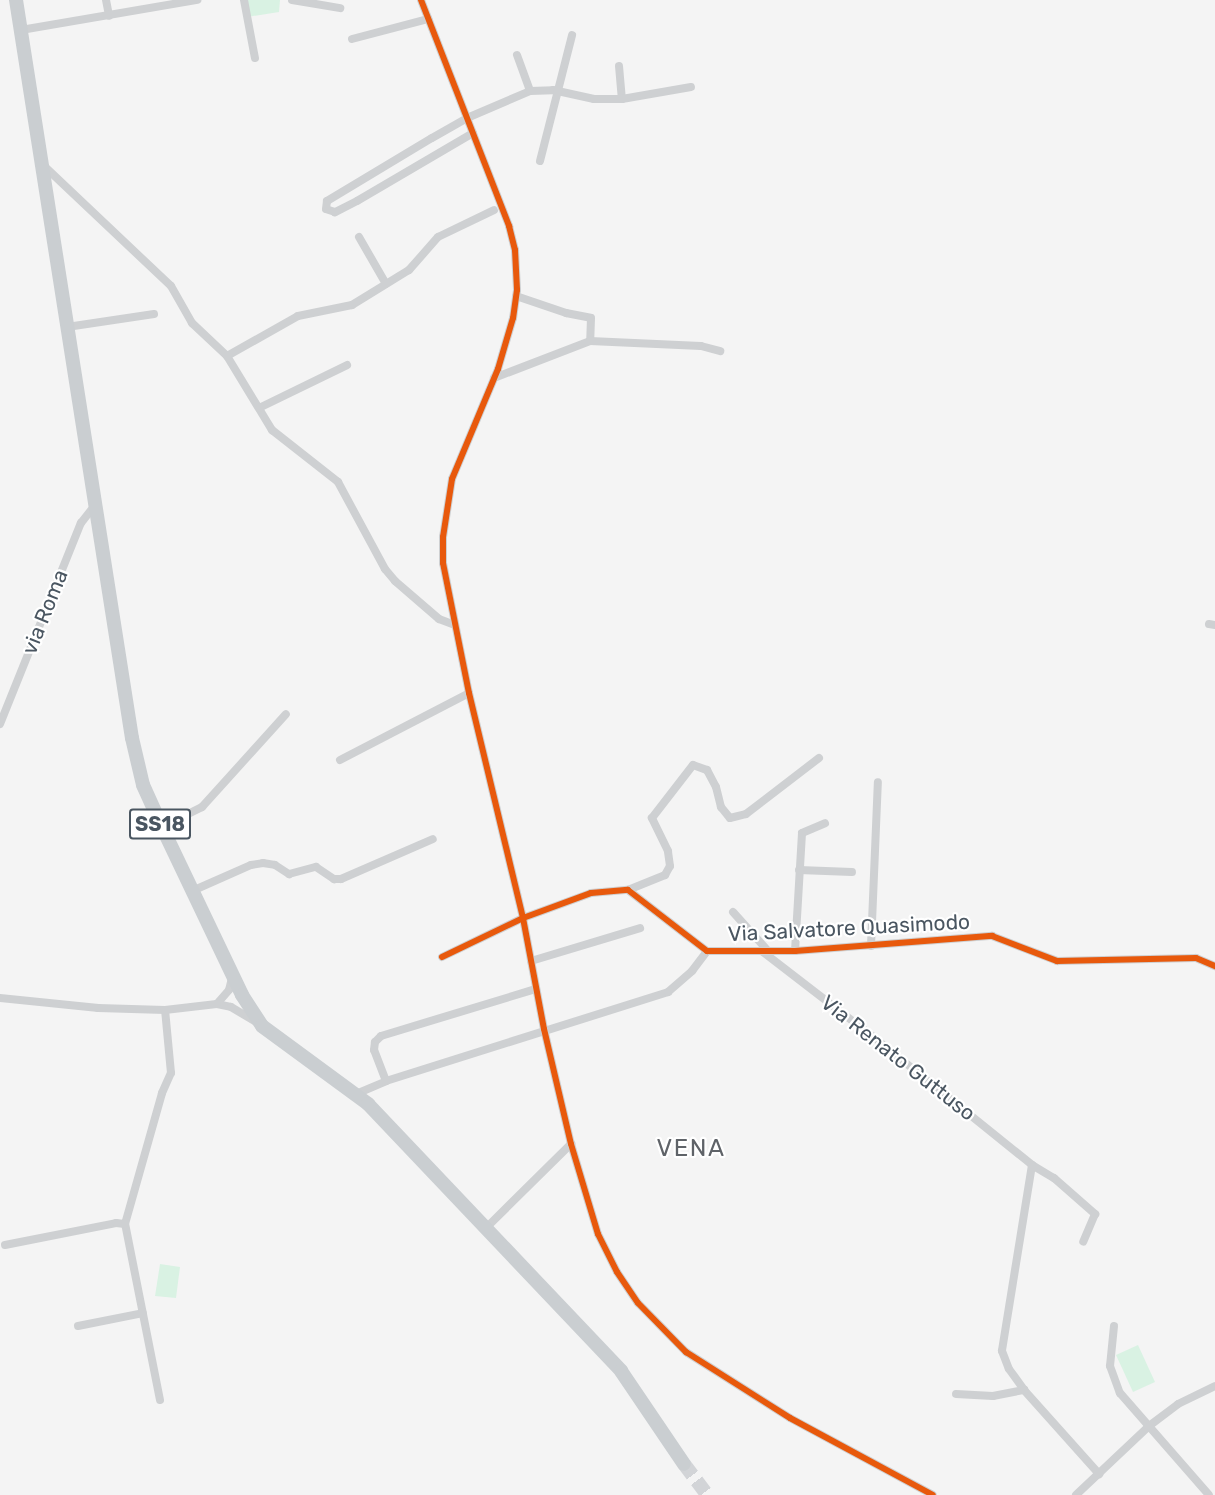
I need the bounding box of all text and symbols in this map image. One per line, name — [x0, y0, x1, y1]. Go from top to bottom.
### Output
street label: via Roma — [17, 566, 73, 658]
road number: SS18 — [128, 807, 192, 841]
street label: Via Salvatore Quasimodo — [727, 909, 971, 947]
street label: Via Renato Guttuso — [816, 990, 980, 1126]
district label: VENA — [656, 1135, 726, 1163]

